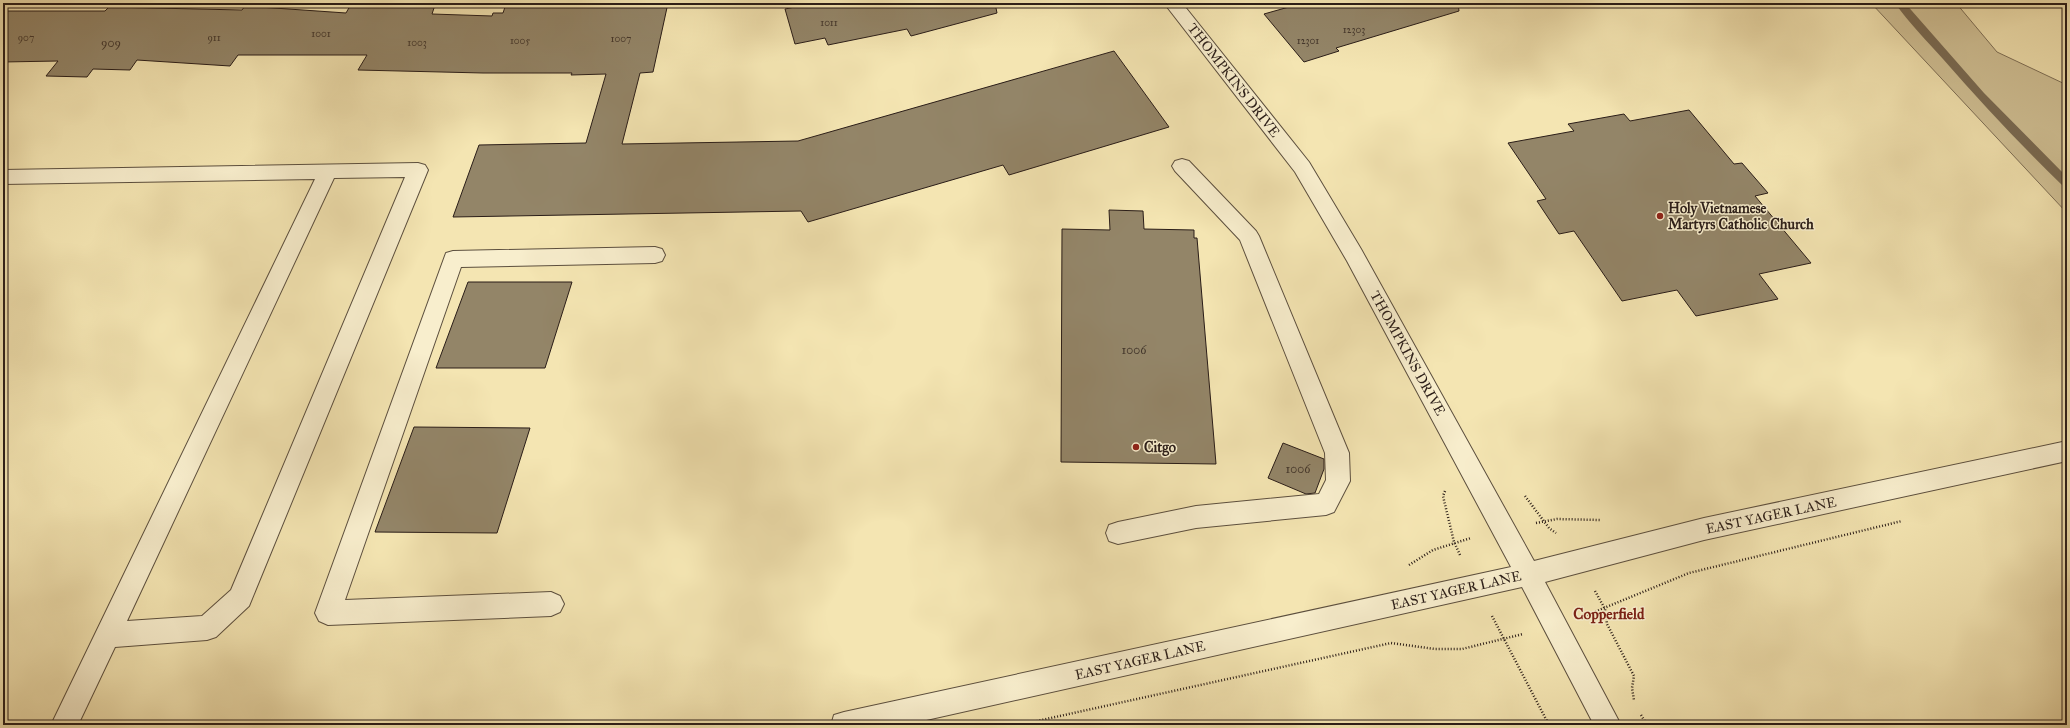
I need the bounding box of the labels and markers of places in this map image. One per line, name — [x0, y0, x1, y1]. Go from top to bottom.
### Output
place label: Holy Vietnamese Martyrs Catholic Church — [1668, 200, 1814, 234]
marker: Holy Vietnamese Martyrs Catholic Church — [1655, 211, 1665, 221]
place label: Citgo — [1144, 439, 1176, 457]
marker: Citgo — [1131, 442, 1141, 452]

